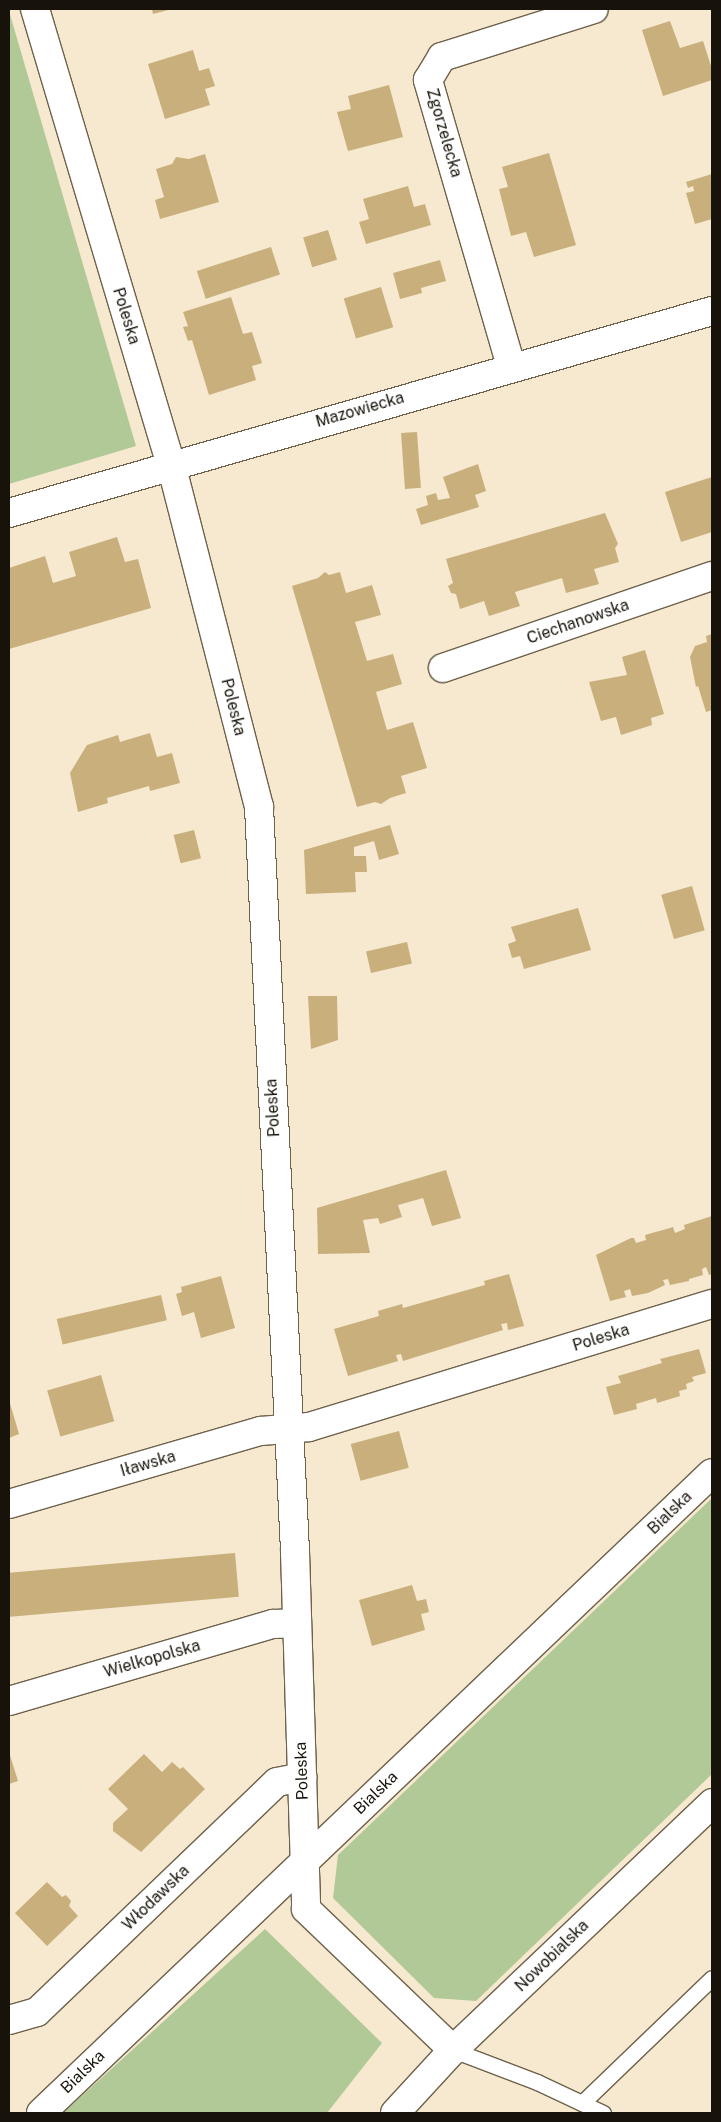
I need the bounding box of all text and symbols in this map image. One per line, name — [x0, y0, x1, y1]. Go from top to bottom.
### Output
street label: Zgorzelecka — [422, 86, 466, 180]
street label: Poleska — [108, 285, 144, 347]
street label: Mazowiecka — [314, 388, 406, 432]
street label: Ciechanowska — [524, 596, 632, 648]
street label: Poleska — [217, 676, 249, 738]
street label: Poleska — [262, 1078, 284, 1138]
street label: Poleska — [570, 1320, 632, 1356]
street label: Iławska — [118, 1447, 178, 1481]
street label: Bialska — [644, 1487, 696, 1539]
street label: Wielkopolska — [101, 1636, 203, 1682]
street label: Poleska — [291, 1742, 313, 1800]
street label: Bialska — [350, 1767, 402, 1819]
street label: Włodawska — [119, 1861, 193, 1935]
street label: Nowobialska — [511, 1916, 593, 1996]
street label: Bialska — [57, 2046, 109, 2098]

